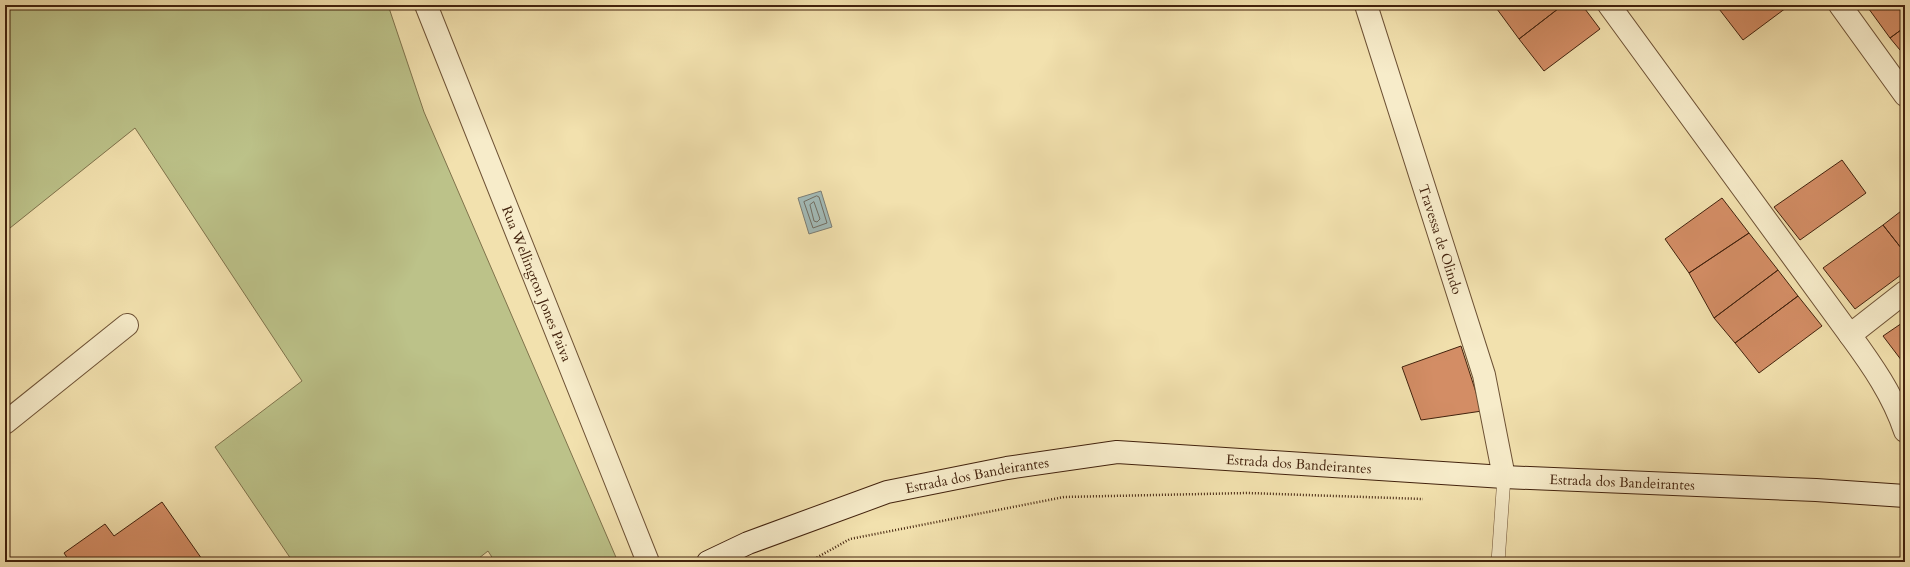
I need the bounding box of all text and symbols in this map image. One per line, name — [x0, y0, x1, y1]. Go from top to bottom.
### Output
street label: Travessa de Olindo — [1414, 182, 1467, 297]
street label: Rua Wellington Jones Paiva — [497, 203, 576, 365]
street label: Estrada dos Bandeirantes — [1225, 450, 1372, 478]
street label: Estrada dos Bandeirantes — [904, 453, 1050, 498]
street label: Estrada dos Bandeirantes — [1549, 470, 1696, 495]

